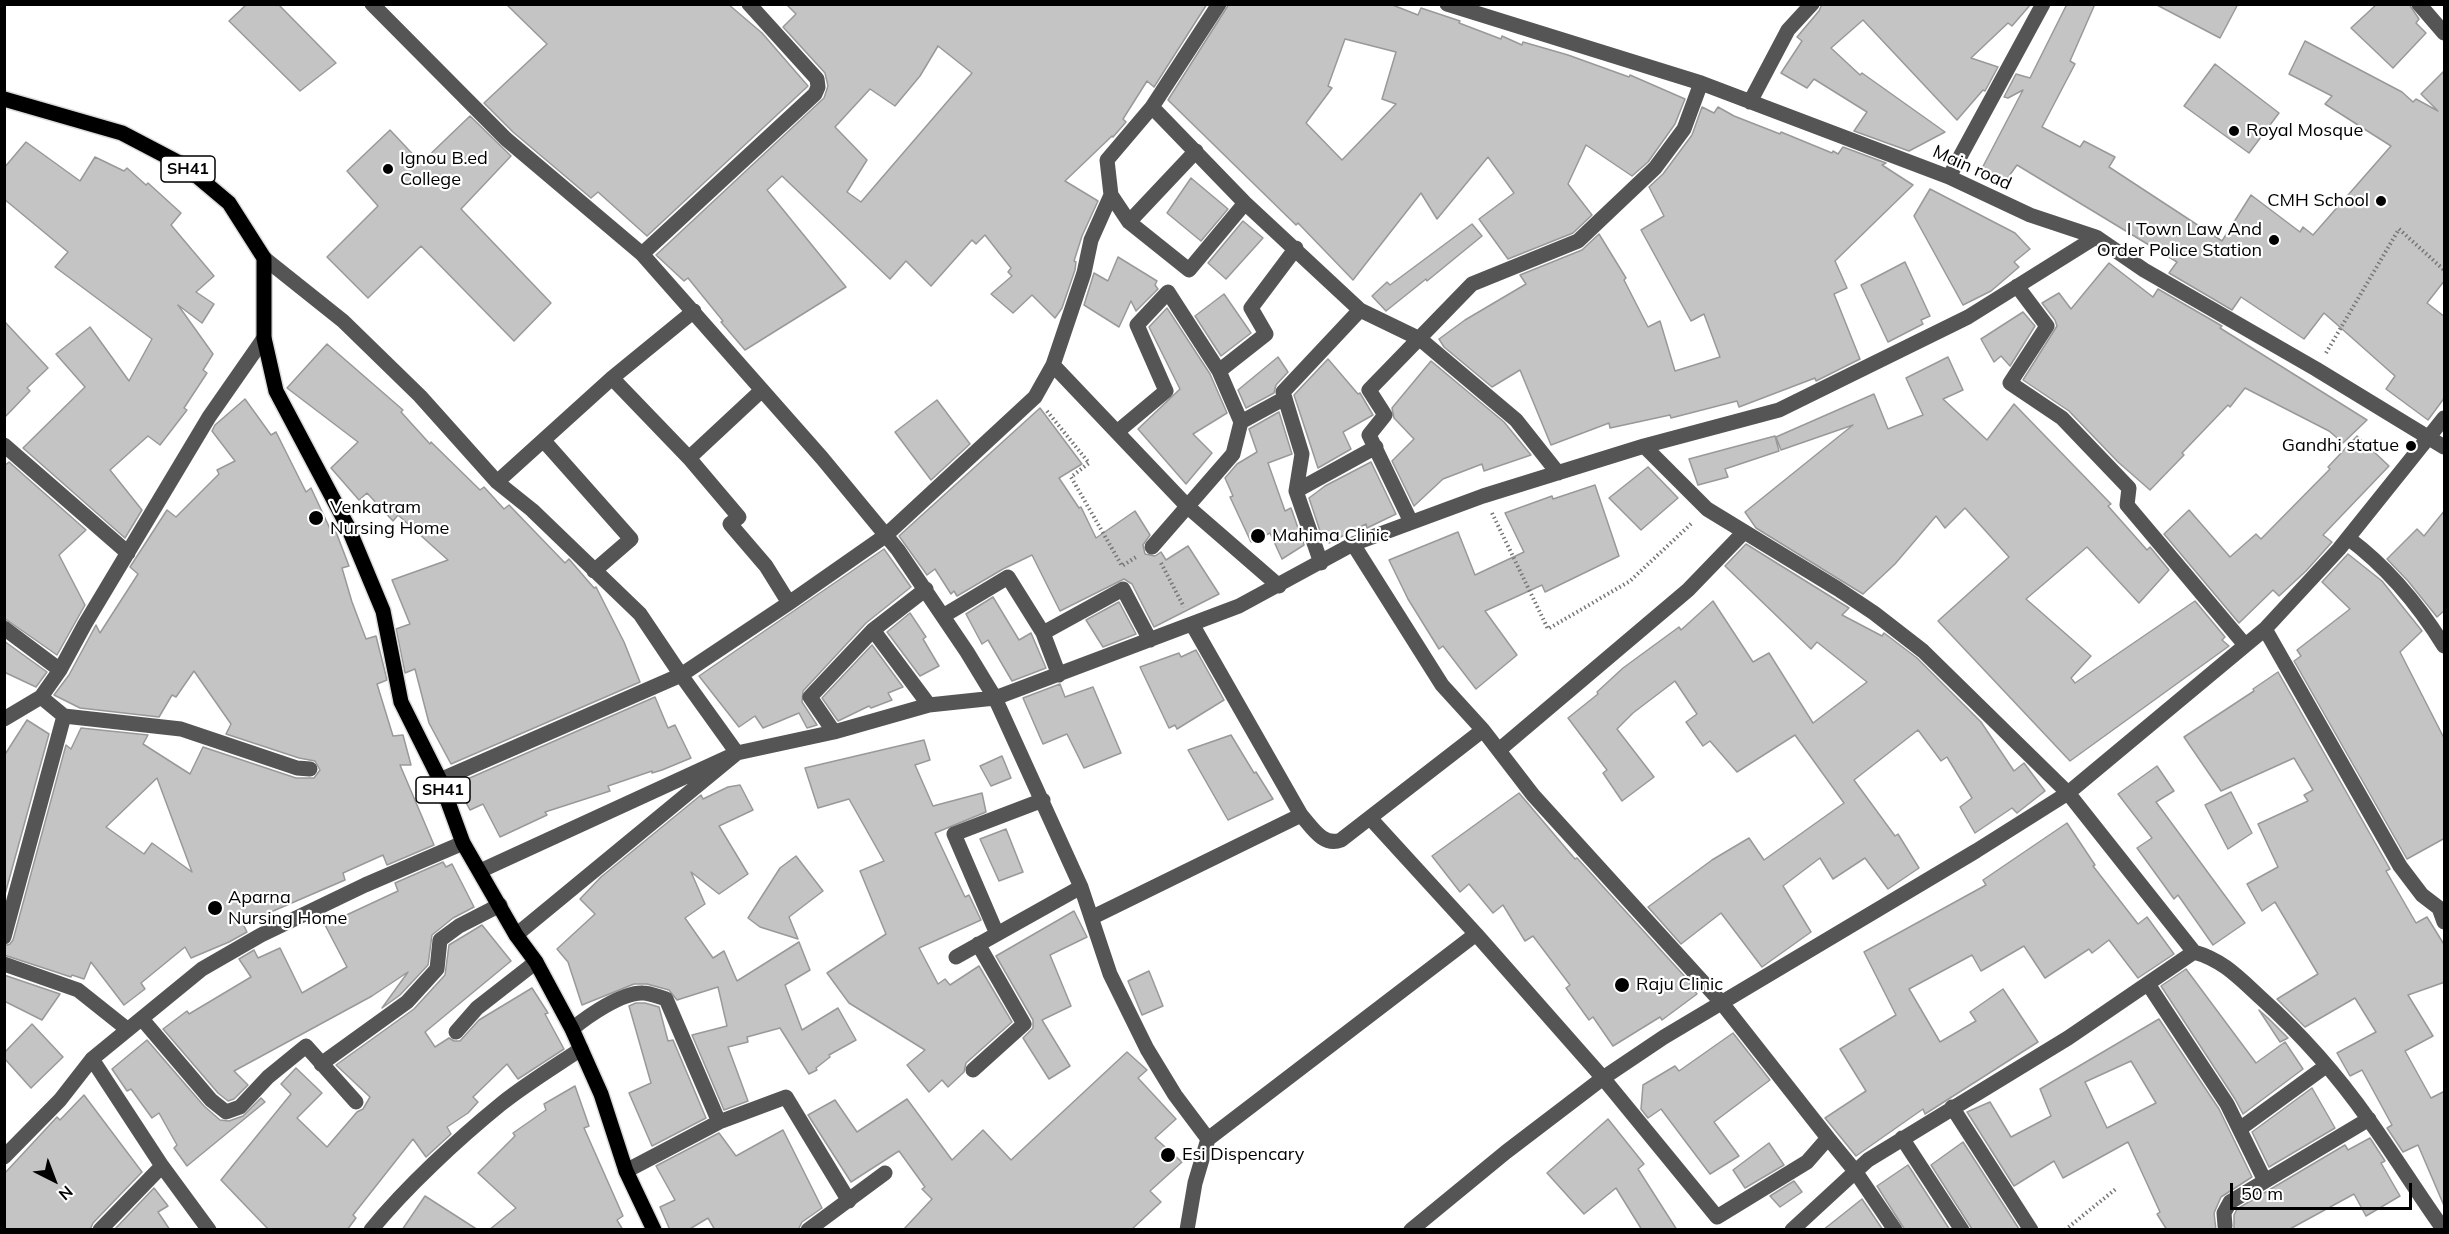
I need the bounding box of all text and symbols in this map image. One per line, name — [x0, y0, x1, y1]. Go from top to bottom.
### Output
place label: Royal Mosque — [2246, 120, 2363, 142]
marker: Royal Mosque — [2227, 124, 2241, 138]
street label: Main road — [1929, 141, 2015, 195]
place label: Ignou B.ed College — [400, 148, 488, 190]
road number: SH41 — [161, 156, 215, 182]
marker: Ignou B.ed College — [381, 162, 395, 176]
place label: CMH School — [2267, 190, 2369, 212]
marker: CMH School — [2374, 194, 2388, 208]
place label: I Town Law And Order Police Station — [2097, 219, 2262, 262]
marker: I Town Law And Order Police Station — [2267, 233, 2281, 247]
place label: Gandhi statue — [2282, 435, 2399, 457]
marker: Gandhi statue — [2404, 439, 2418, 453]
place label: Venkatram Nursing Home — [330, 497, 449, 540]
marker: Venkatram Nursing Home — [307, 509, 325, 527]
place label: Mahima Clinic — [1272, 525, 1389, 547]
marker: Mahima Clinic — [1249, 527, 1267, 545]
road number: SH41 — [416, 777, 470, 803]
place label: Aparna Nursing Home — [228, 887, 347, 930]
marker: Aparna Nursing Home — [206, 899, 224, 917]
place label: Raju Clinic — [1636, 974, 1723, 996]
marker: Raju Clinic — [1613, 976, 1631, 994]
place label: Esi Dispencary — [1182, 1144, 1304, 1166]
marker: Esi Dispencary — [1159, 1146, 1177, 1164]
north arrow — [24, 1150, 84, 1210]
scale bar — [2233, 1171, 2414, 1209]
text: N — [55, 1182, 77, 1205]
text: 50 m — [2241, 1182, 2283, 1205]

